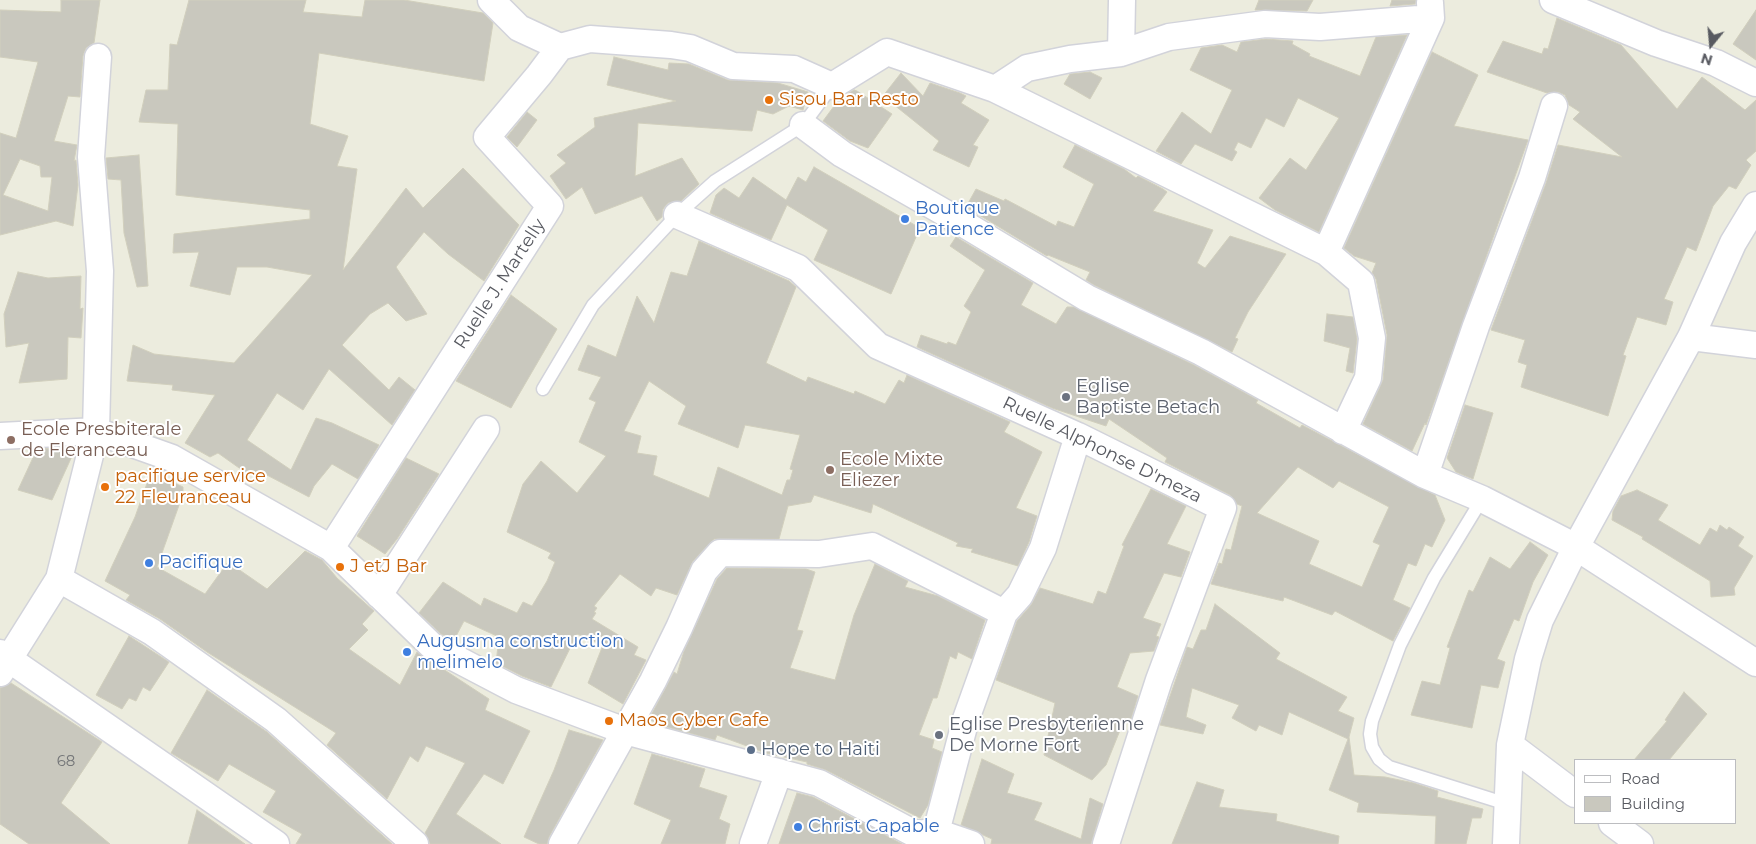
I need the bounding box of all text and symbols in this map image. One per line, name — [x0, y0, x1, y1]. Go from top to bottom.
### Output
north arrow — [1686, 20, 1736, 70]
text: N — [1699, 49, 1715, 70]
place label: Sisou Bar Resto — [779, 89, 919, 111]
marker: Sisou Bar Resto — [763, 94, 775, 106]
place label: Boutique Patience — [915, 198, 999, 240]
marker: Boutique Patience — [899, 213, 911, 225]
street label: Ruelle J. Martelly — [450, 215, 550, 353]
place label: Eglise Baptiste Betach — [1076, 376, 1220, 418]
marker: Eglise Baptiste Betach — [1060, 391, 1072, 403]
street label: Ruelle Alphonse D'meza — [999, 392, 1205, 508]
place label: Ecole Presbiterale de Fleranceau — [21, 419, 181, 462]
marker: Ecole Presbiterale de Fleranceau — [5, 434, 17, 446]
place label: Ecole Mixte Eliezer — [840, 449, 943, 492]
marker: Ecole Mixte Eliezer — [824, 464, 836, 476]
place label: pacifique service 22 Fleuranceau — [115, 466, 266, 508]
marker: pacifique service 22 Fleuranceau — [99, 481, 111, 493]
place label: Pacifique — [159, 552, 243, 574]
place label: J etJ Bar — [350, 556, 427, 578]
marker: Pacifique — [143, 557, 155, 569]
marker: J etJ Bar — [334, 561, 346, 573]
place label: Augusma construction melimelo — [417, 631, 624, 674]
marker: Augusma construction melimelo — [401, 646, 413, 658]
place label: Maos Cyber Cafe — [619, 710, 769, 732]
place label: Eglise Presbyterienne De Morne Fort — [949, 714, 1144, 756]
marker: Maos Cyber Cafe — [603, 715, 615, 727]
marker: Eglise Presbyterienne De Morne Fort — [933, 729, 945, 741]
place label: Hope to Haiti — [761, 739, 880, 761]
marker: Hope to Haiti — [745, 744, 757, 756]
house number: 68 — [57, 753, 75, 771]
legend — [1574, 759, 1736, 824]
text: Road — [1621, 769, 1660, 788]
text: Building — [1621, 794, 1685, 813]
place label: Christ Capable — [808, 816, 940, 838]
marker: Christ Capable — [792, 821, 804, 833]

